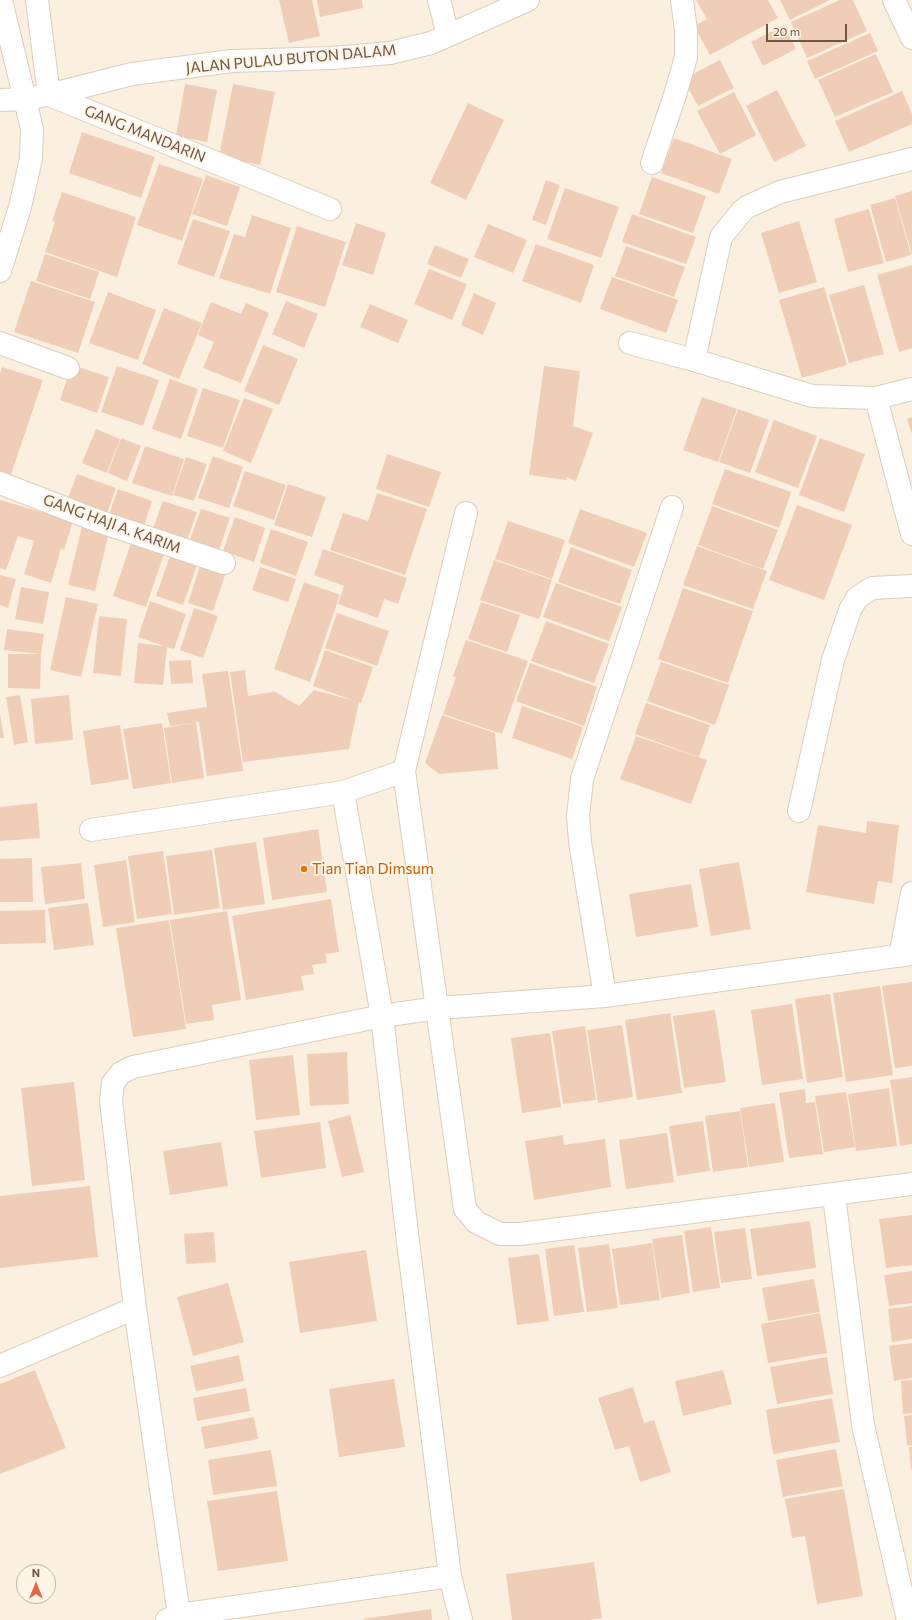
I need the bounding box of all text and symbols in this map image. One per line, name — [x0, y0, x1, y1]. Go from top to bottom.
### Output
scale bar — [768, 16, 849, 42]
text: 20 m — [773, 24, 800, 38]
street label: JALAN PULAU BUTON DALAM — [185, 41, 397, 77]
street label: GANG MANDARIN — [82, 101, 208, 167]
street label: GANG HAJI A. KARIM — [41, 491, 183, 557]
place label: Tian Tian Dimsum — [312, 860, 434, 878]
marker: Tian Tian Dimsum — [299, 864, 309, 874]
north arrow — [16, 1564, 56, 1604]
text: N — [32, 1566, 40, 1579]

